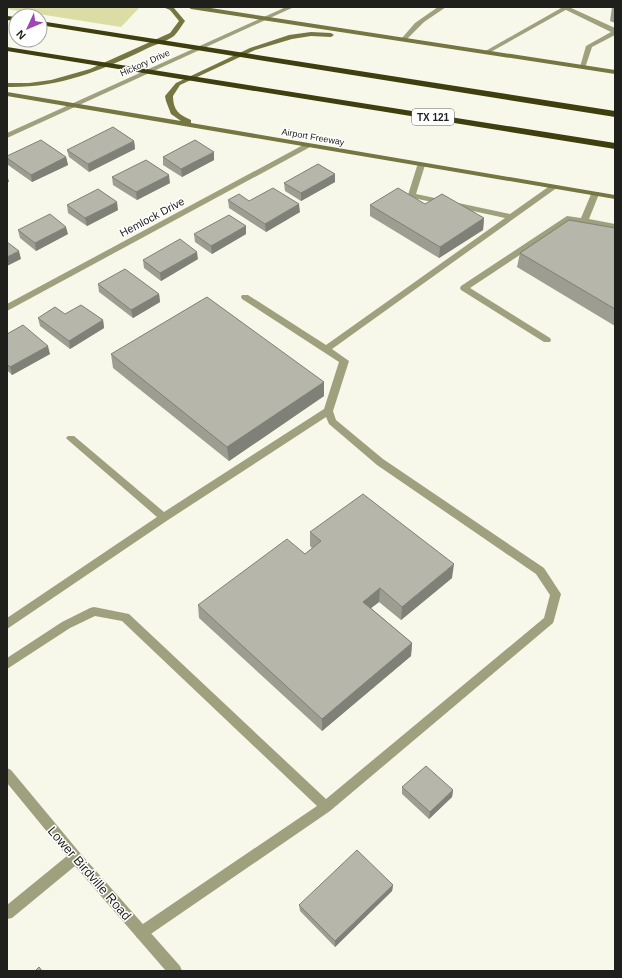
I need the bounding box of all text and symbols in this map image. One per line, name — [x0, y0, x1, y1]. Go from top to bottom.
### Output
north arrow — [8, 8, 48, 48]
text: N — [14, 28, 28, 42]
street label: Hickory Drive — [119, 48, 171, 78]
road number: TX 121 — [412, 109, 454, 125]
street label: Airport Freeway — [281, 127, 346, 148]
street label: Hemlock Drive — [118, 195, 186, 239]
street label: Lower Birdville Road — [45, 823, 134, 923]

